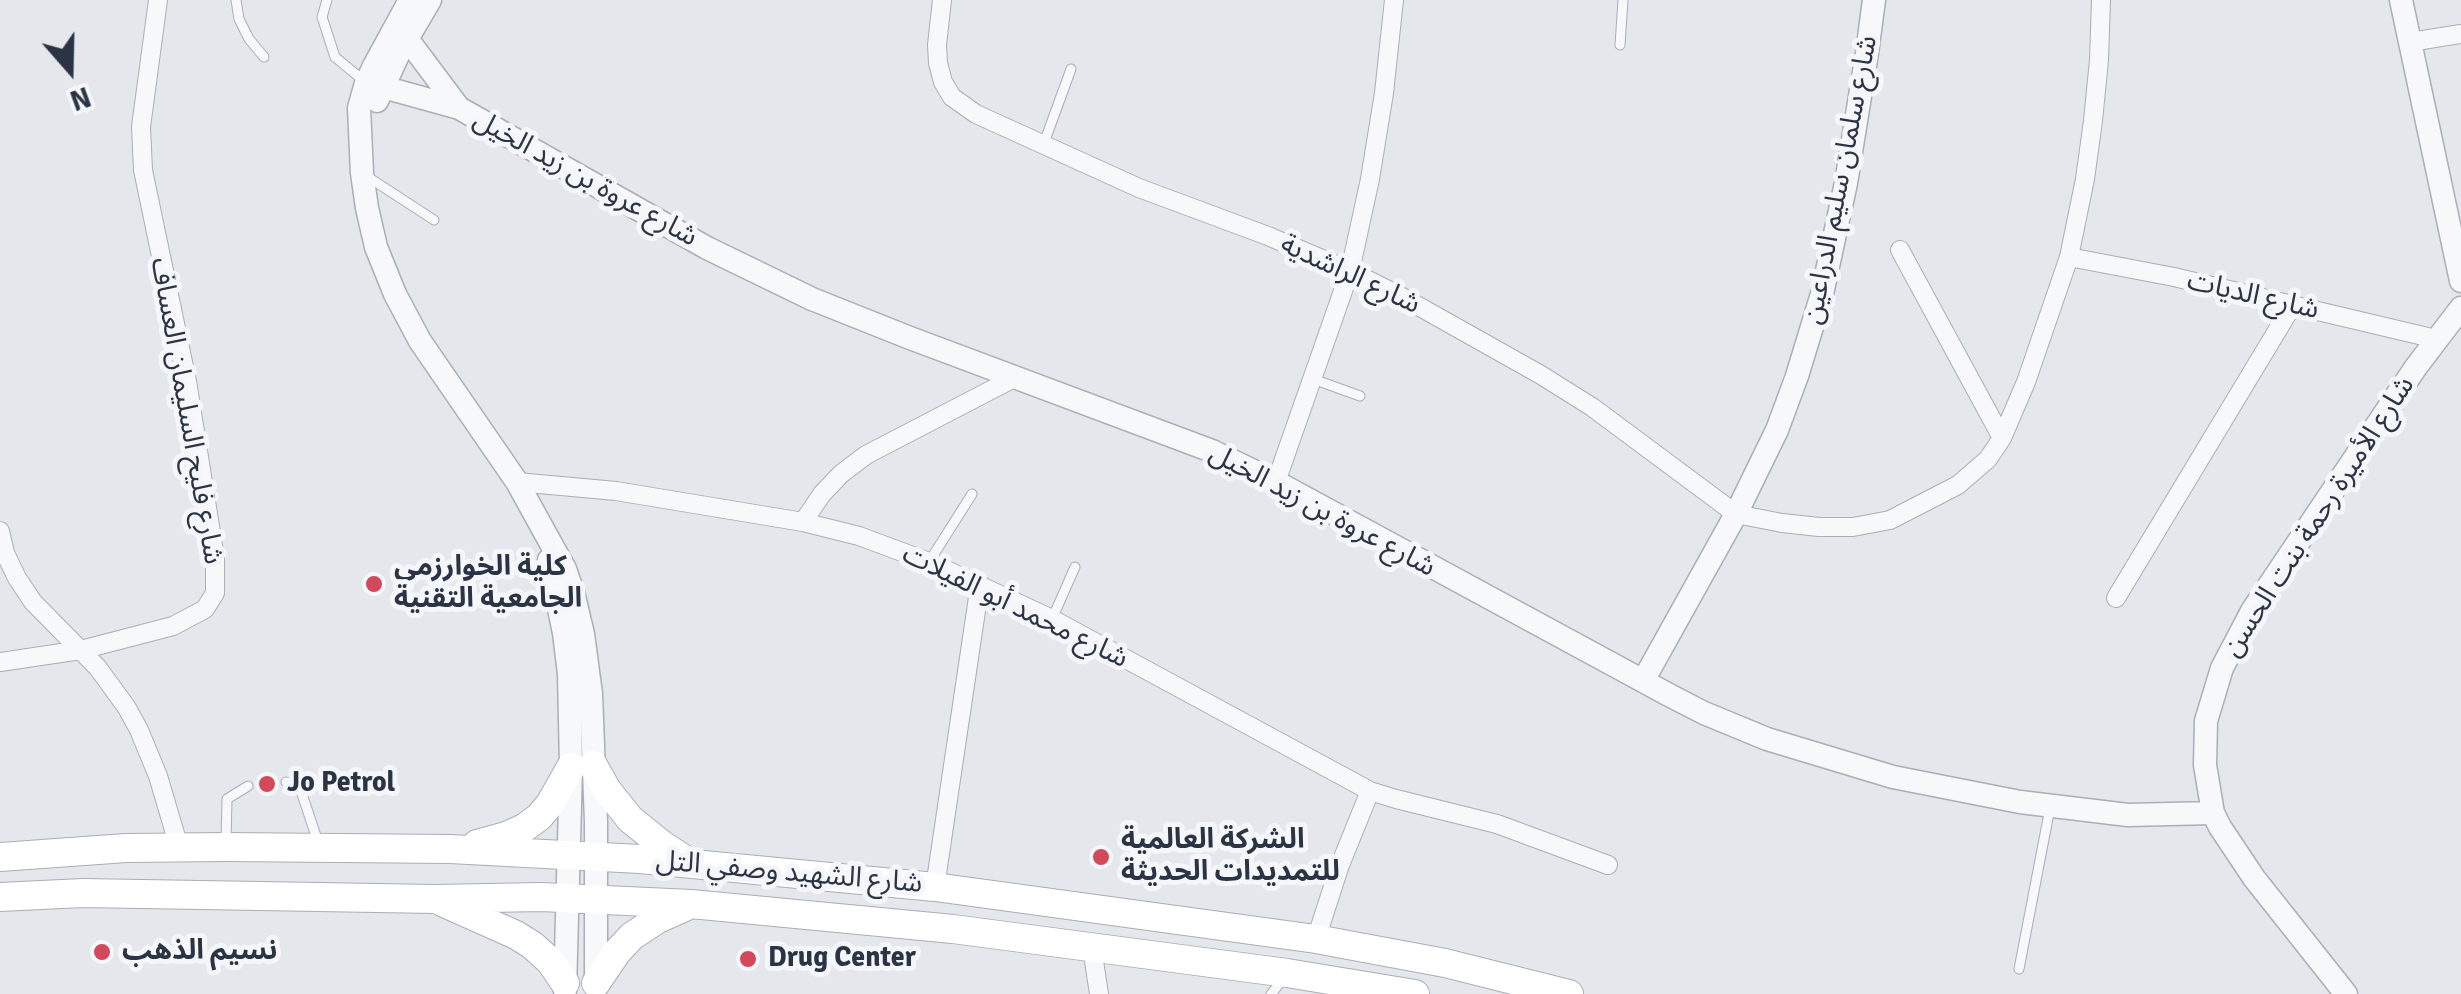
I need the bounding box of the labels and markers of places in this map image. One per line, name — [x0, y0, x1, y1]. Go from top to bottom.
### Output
place label: كلية الخوارزمي الجامعية التقنية — [394, 551, 582, 617]
marker: كلية الخوارزمي الجامعية التقنية — [363, 573, 385, 595]
place label: Jo Petrol — [287, 767, 395, 801]
marker: Jo Petrol — [256, 773, 278, 795]
place label: الشركة العالمية للتمديدات الحديثة — [1121, 824, 1340, 890]
marker: الشركة العالمية للتمديدات الحديثة — [1090, 846, 1112, 868]
place label: نسيم الذهب — [122, 935, 277, 969]
marker: نسيم الذهب — [91, 941, 113, 963]
place label: Drug Center — [768, 942, 916, 976]
marker: Drug Center — [737, 948, 759, 970]

